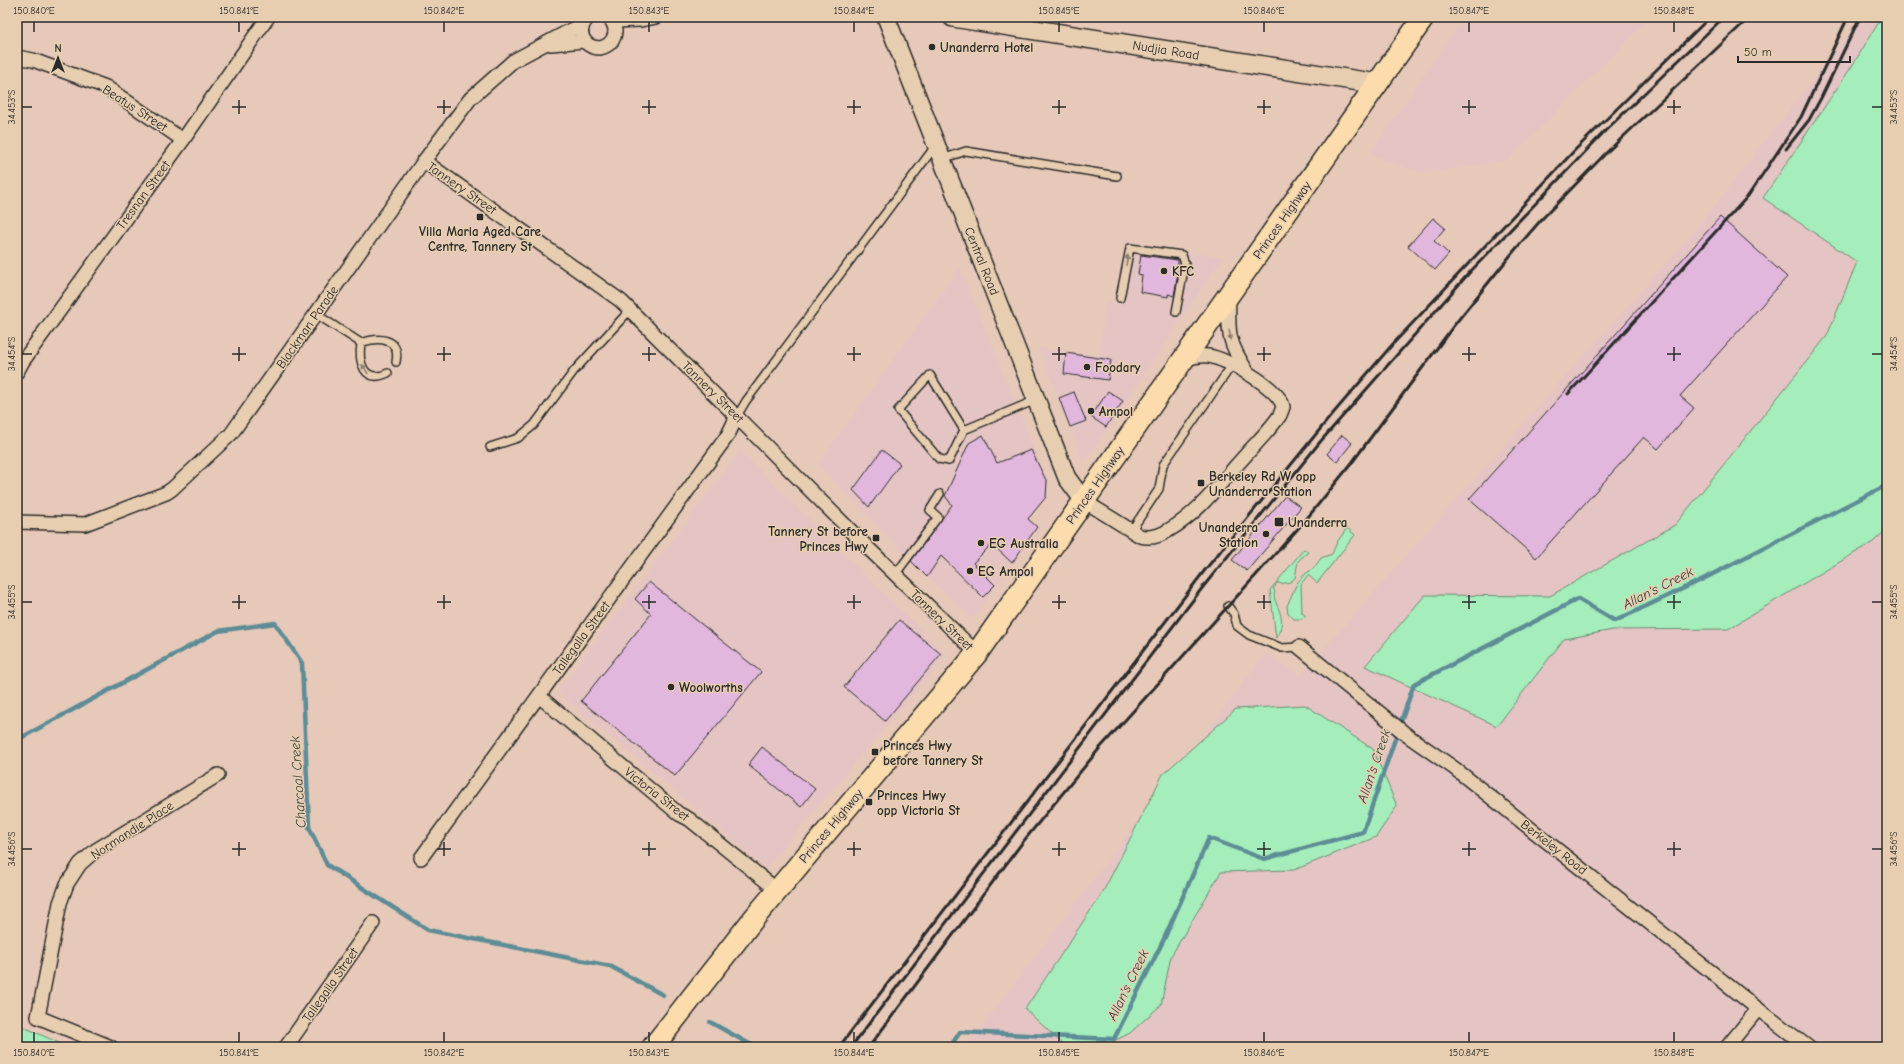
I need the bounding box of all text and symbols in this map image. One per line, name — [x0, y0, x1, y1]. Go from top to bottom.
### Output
text: 150.840°E — [13, 5, 55, 17]
text: 150.841°E — [219, 5, 259, 17]
text: 150.842°E — [424, 5, 464, 17]
text: 150.843°E — [629, 5, 669, 17]
text: 150.844°E — [834, 5, 874, 17]
text: 150.845°E — [1039, 5, 1079, 17]
text: 150.846°E — [1244, 5, 1284, 17]
text: 150.847°E — [1449, 5, 1489, 17]
text: 150.848°E — [1654, 5, 1694, 17]
street label: Nudjia Road — [1132, 37, 1200, 63]
north arrow — [38, 38, 78, 78]
scale bar — [1738, 38, 1850, 64]
place label: Unanderra Hotel — [940, 40, 1033, 55]
text: N — [54, 42, 62, 55]
marker: Unanderra Hotel — [927, 42, 937, 52]
text: 50 m — [1744, 45, 1772, 59]
street label: Beatus Street — [100, 82, 171, 135]
text: 34.453°S — [6, 89, 18, 124]
text: 34.453°S — [1888, 89, 1900, 124]
street label: Tresnan Street — [113, 157, 174, 232]
street label: Tannery Street — [425, 159, 501, 218]
street label: Princes Highway — [1250, 178, 1314, 262]
marker: Villa Maria Aged Care Centre, Tannery St — [475, 212, 485, 222]
place label: Villa Maria Aged Care Centre, Tannery St — [419, 224, 542, 254]
street label: Central Road — [962, 225, 1002, 297]
one-way arrow — [1125, 254, 1131, 266]
place label: KFC — [1172, 264, 1194, 279]
marker: KFC — [1159, 266, 1169, 276]
street label: Blackman Parade — [273, 282, 341, 371]
one-way arrow — [1227, 329, 1233, 341]
text: 34.454°S — [6, 336, 18, 371]
text: 34.454°S — [1888, 336, 1900, 371]
street label: Tannery Street — [679, 358, 748, 427]
place label: Foodary — [1095, 360, 1141, 375]
marker: Foodary — [1082, 362, 1092, 372]
one-way arrow — [362, 363, 369, 374]
place label: Ampol — [1099, 404, 1133, 419]
marker: Ampol — [1086, 406, 1096, 416]
street label: Princes Highway — [1063, 443, 1127, 527]
place label: Berkeley Rd W opp Unanderra Station — [1209, 469, 1316, 499]
marker: Berkeley Rd W opp Unanderra Station — [1196, 478, 1206, 488]
place label: Unanderra — [1288, 515, 1347, 530]
marker: Unanderra — [1273, 516, 1285, 528]
place label: Unanderra Station — [1199, 520, 1258, 550]
place label: Tannery St before Princes Hwy — [768, 524, 869, 554]
marker: Unanderra Station — [1261, 529, 1271, 539]
marker: Tannery St before Princes Hwy — [871, 533, 881, 543]
place label: EG Australia — [989, 536, 1059, 551]
marker: EG Australia — [976, 538, 986, 548]
water label: Allan's Creek — [1619, 563, 1696, 613]
place label: EG Ampol — [978, 564, 1034, 579]
marker: EG Ampol — [965, 566, 975, 576]
text: 34.455°S — [6, 584, 18, 620]
text: 34.455°S — [1888, 584, 1900, 620]
street label: Tannery Street — [908, 586, 977, 654]
street label: Tallegalla Street — [549, 597, 614, 678]
place label: Woolworths — [679, 680, 743, 695]
marker: Woolworths — [666, 682, 676, 692]
water label: Allan's Creek — [1353, 727, 1395, 806]
water label: Charcoal Creek — [286, 735, 310, 829]
place label: Princes Hwy before Tannery St — [883, 738, 983, 768]
marker: Princes Hwy before Tannery St — [870, 747, 880, 757]
street label: Victoria Street — [622, 764, 693, 825]
street label: Princes Highway — [796, 786, 866, 866]
place label: Princes Hwy opp Victoria St — [877, 788, 961, 818]
street label: Normandie Place — [88, 797, 177, 862]
marker: Princes Hwy opp Victoria St — [864, 797, 874, 807]
street label: Berkeley Road — [1518, 817, 1590, 877]
text: 34.456°S — [6, 831, 18, 867]
text: 34.456°S — [1888, 831, 1900, 867]
street label: Tallegalla Street — [299, 944, 362, 1025]
water label: Allan's Creek — [1103, 947, 1153, 1024]
text: 150.840°E — [13, 1047, 55, 1059]
text: 150.841°E — [219, 1047, 259, 1059]
text: 150.842°E — [424, 1047, 464, 1059]
text: 150.843°E — [629, 1047, 669, 1059]
text: 150.844°E — [834, 1047, 874, 1059]
text: 150.845°E — [1039, 1047, 1079, 1059]
text: 150.846°E — [1244, 1047, 1284, 1059]
text: 150.847°E — [1449, 1047, 1489, 1059]
text: 150.848°E — [1654, 1047, 1694, 1059]

